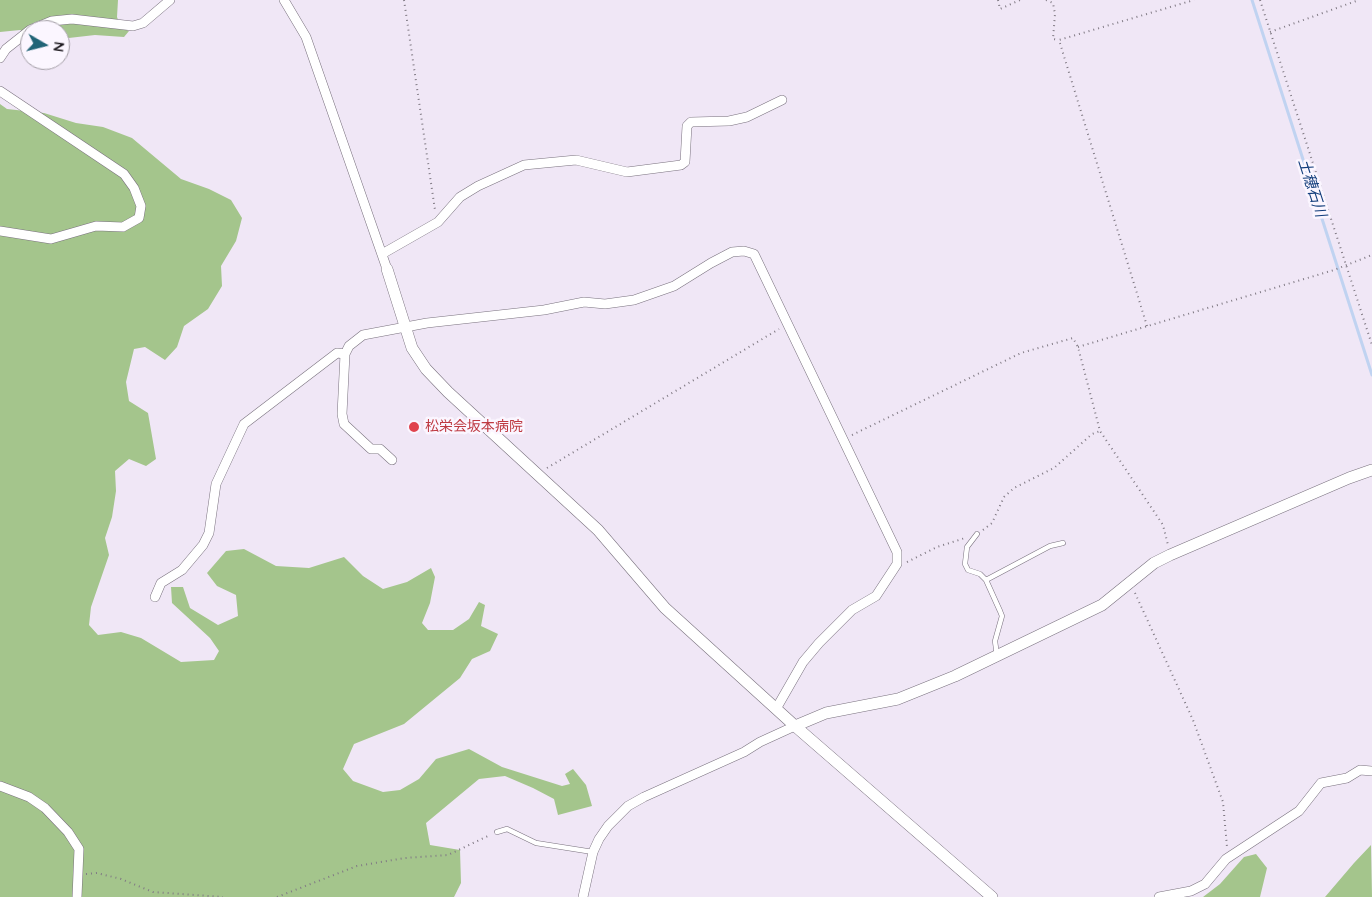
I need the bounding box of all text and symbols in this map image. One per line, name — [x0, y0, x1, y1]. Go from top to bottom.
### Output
north arrow — [20, 20, 70, 70]
text: N — [49, 41, 68, 53]
water label: 土穂石川 — [1294, 157, 1330, 219]
place label: 松栄会坂本病院 — [425, 419, 523, 435]
marker: 松栄会坂本病院 — [407, 420, 421, 434]

